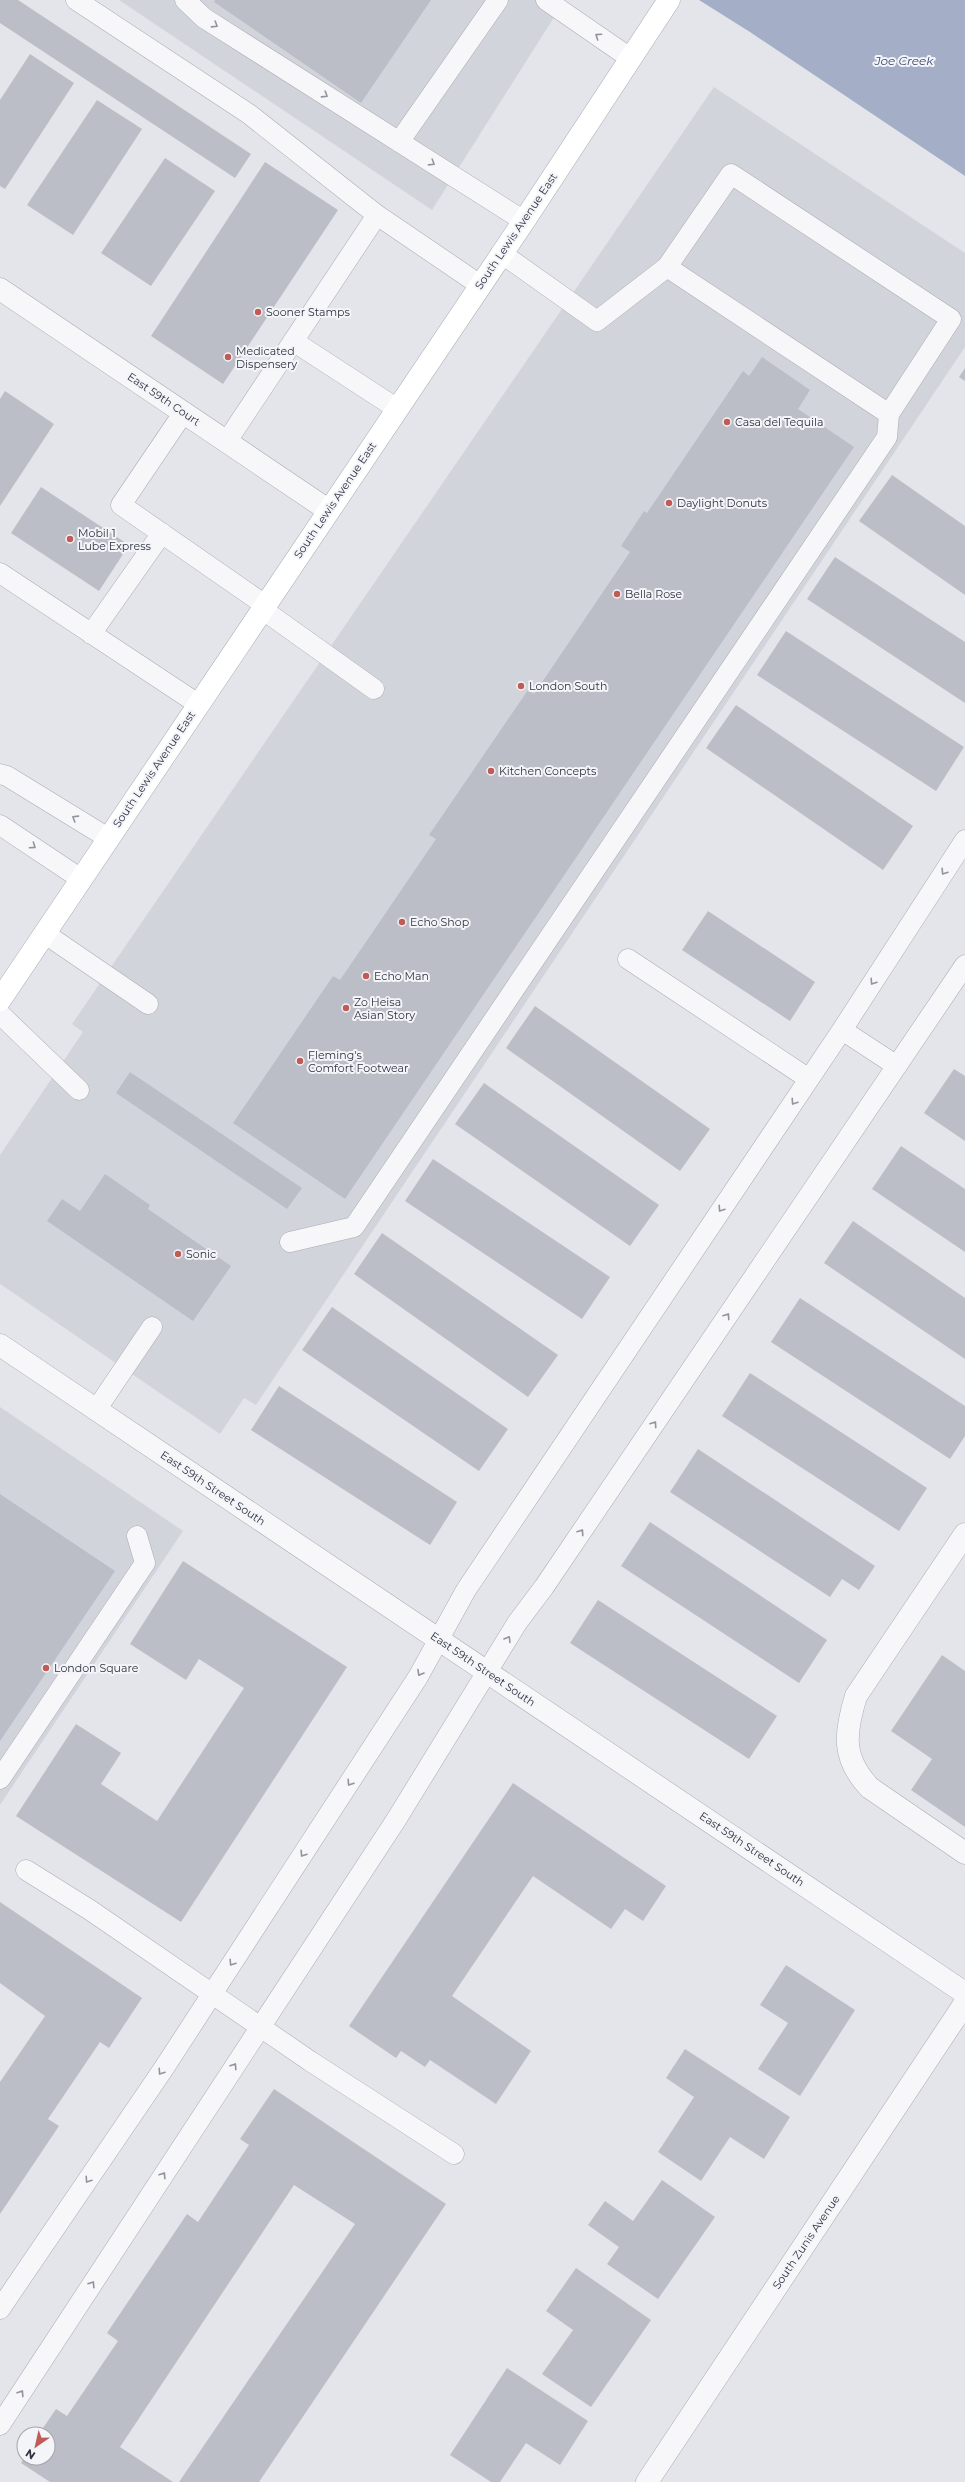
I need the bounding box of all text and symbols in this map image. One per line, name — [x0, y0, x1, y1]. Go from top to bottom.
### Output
one-way arrow — [211, 20, 218, 28]
one-way arrow — [595, 33, 602, 41]
water label: Joe Creek — [874, 53, 934, 68]
one-way arrow — [321, 90, 328, 98]
one-way arrow — [428, 159, 435, 166]
street label: South Lewis Avenue East — [472, 170, 561, 292]
place label: Sooner Stamps — [266, 305, 351, 319]
marker: Sooner Stamps — [253, 307, 263, 317]
place label: Medicated Dispensery — [236, 344, 297, 371]
marker: Medicated Dispensery — [223, 352, 233, 362]
street label: East 59th Court — [125, 369, 204, 429]
place label: Casa del Tequila — [735, 415, 824, 429]
marker: Casa del Tequila — [722, 417, 732, 427]
street label: South Lewis Avenue East — [291, 439, 380, 561]
place label: Daylight Donuts — [677, 496, 768, 510]
marker: Daylight Donuts — [664, 498, 674, 508]
place label: Mobil 1 Lube Express — [78, 526, 152, 553]
marker: Mobil 1 Lube Express — [65, 534, 75, 544]
place label: Bella Rose — [625, 587, 682, 601]
marker: Bella Rose — [612, 589, 622, 599]
place label: London South — [529, 679, 607, 693]
marker: London South — [516, 681, 526, 691]
street label: South Lewis Avenue East — [110, 708, 199, 830]
place label: Kitchen Concepts — [499, 764, 597, 778]
marker: Kitchen Concepts — [486, 766, 496, 776]
one-way arrow — [72, 815, 79, 822]
one-way arrow — [28, 841, 35, 848]
one-way arrow — [942, 868, 949, 875]
place label: Echo Shop — [410, 915, 469, 929]
marker: Echo Shop — [397, 917, 407, 927]
place label: Echo Man — [374, 969, 429, 983]
marker: Echo Man — [361, 971, 371, 981]
one-way arrow — [871, 977, 878, 984]
place label: Zo Heisa Asian Story — [354, 995, 415, 1022]
marker: Zo Heisa Asian Story — [341, 1003, 351, 1013]
place label: Fleming's Comfort Footwear — [308, 1048, 408, 1075]
marker: Fleming's Comfort Footwear — [295, 1056, 305, 1066]
one-way arrow — [792, 1097, 799, 1104]
one-way arrow — [719, 1205, 726, 1212]
place label: Sonic — [186, 1247, 216, 1261]
marker: Sonic — [173, 1249, 183, 1259]
one-way arrow — [722, 1314, 729, 1321]
one-way arrow — [649, 1421, 657, 1428]
street label: East 59th Street South — [158, 1448, 268, 1528]
one-way arrow — [576, 1529, 583, 1536]
street label: East 59th Street South — [428, 1629, 538, 1709]
one-way arrow — [503, 1636, 510, 1643]
place label: London Square — [54, 1661, 139, 1675]
marker: London Square — [41, 1663, 51, 1673]
one-way arrow — [418, 1669, 425, 1677]
one-way arrow — [347, 1779, 354, 1786]
street label: East 59th Street South — [697, 1809, 807, 1889]
one-way arrow — [301, 1850, 308, 1857]
one-way arrow — [229, 1959, 237, 1966]
one-way arrow — [229, 2063, 237, 2070]
one-way arrow — [158, 2068, 166, 2075]
one-way arrow — [158, 2172, 166, 2179]
one-way arrow — [85, 2176, 93, 2183]
street label: South Zunis Avenue — [769, 2192, 843, 2292]
one-way arrow — [87, 2281, 95, 2288]
one-way arrow — [17, 2390, 24, 2397]
north arrow — [16, 2426, 56, 2466]
text: N — [23, 2446, 38, 2463]

